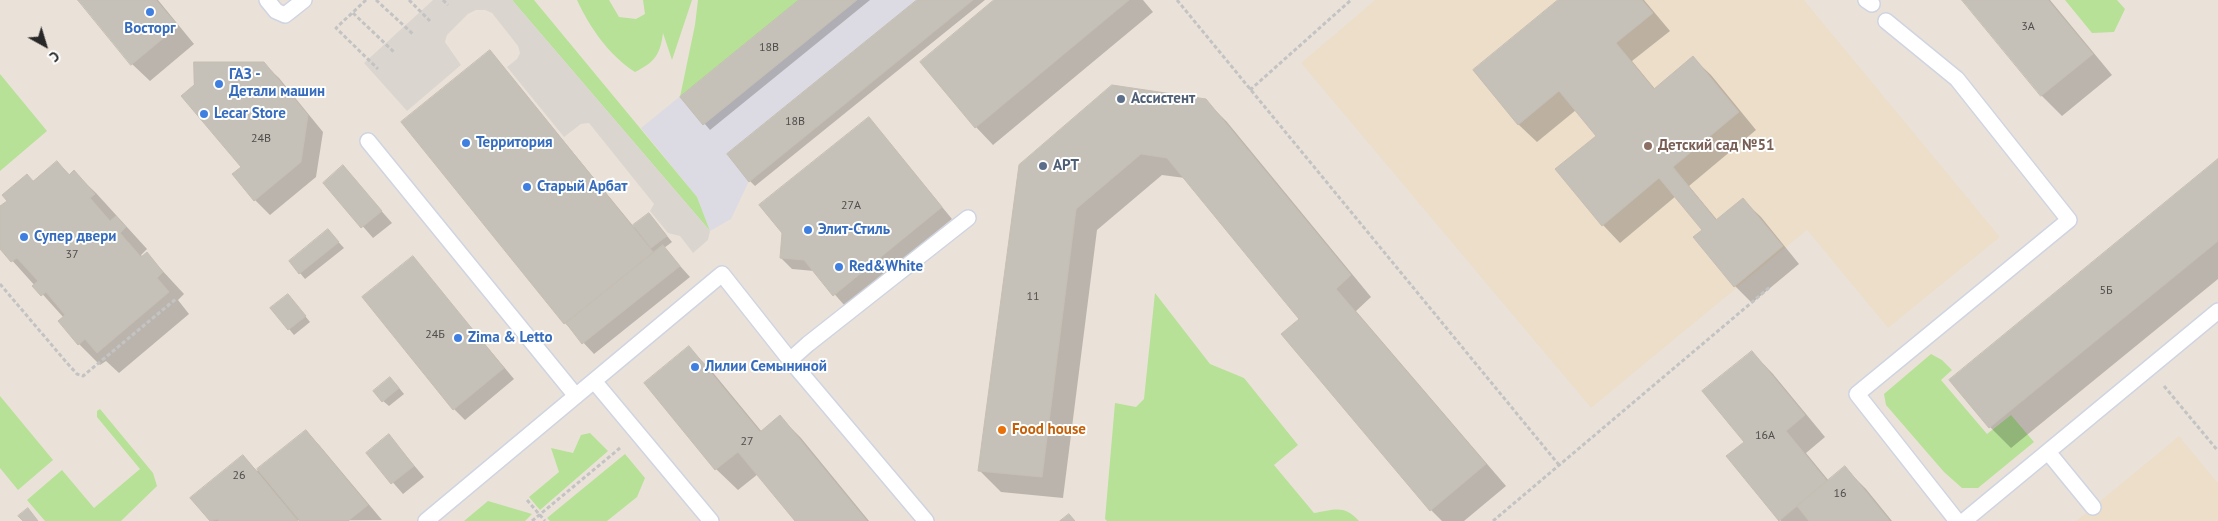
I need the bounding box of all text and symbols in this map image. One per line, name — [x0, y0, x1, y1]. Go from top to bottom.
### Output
marker: Восторг — [144, 6, 156, 18]
north arrow — [20, 20, 70, 70]
place label: Восторг — [124, 20, 176, 38]
house number: 3А — [2021, 20, 2035, 34]
house number: 18В — [759, 41, 779, 55]
text: С — [46, 47, 63, 66]
place label: ГАЗ - Детали машин — [229, 66, 325, 101]
marker: ГАЗ - Детали машин — [213, 78, 225, 90]
place label: Ассистент — [1131, 90, 1195, 108]
marker: Ассистент — [1115, 93, 1127, 105]
place label: Lecar Store — [214, 105, 286, 123]
marker: Lecar Store — [198, 108, 210, 120]
house number: 18В — [785, 115, 805, 129]
house number: 24В — [251, 132, 271, 146]
place label: Территория — [476, 134, 553, 152]
marker: Территория — [460, 137, 472, 149]
place label: Детский сад №51 — [1658, 137, 1775, 155]
marker: Детский сад №51 — [1642, 140, 1654, 152]
place label: АРТ — [1053, 157, 1079, 175]
marker: АРТ — [1037, 160, 1049, 172]
place label: Старый Арбат — [537, 178, 628, 196]
marker: Старый Арбат — [521, 181, 533, 193]
house number: 27А — [841, 199, 861, 213]
place label: Элит-Стиль — [818, 221, 890, 239]
marker: Элит-Стиль — [802, 224, 814, 236]
place label: Супер двери — [34, 228, 117, 246]
marker: Супер двери — [18, 231, 30, 243]
house number: 37 — [65, 248, 79, 262]
place label: Red&White — [849, 258, 923, 276]
marker: Red&White — [833, 261, 845, 273]
house number: 5Б — [2099, 284, 2113, 298]
house number: 11 — [1026, 290, 1040, 304]
house number: 24Б — [425, 328, 445, 342]
place label: Zima & Letto — [468, 329, 553, 347]
marker: Zima & Letto — [452, 332, 464, 344]
place label: Лилии Семыниной — [705, 358, 827, 376]
marker: Лилии Семыниной — [689, 361, 701, 373]
place label: Food house — [1012, 421, 1086, 439]
marker: Food house — [996, 424, 1008, 436]
house number: 16А — [1755, 429, 1775, 443]
house number: 27 — [740, 435, 754, 449]
house number: 26 — [232, 469, 246, 483]
house number: 16 — [1833, 487, 1847, 501]

